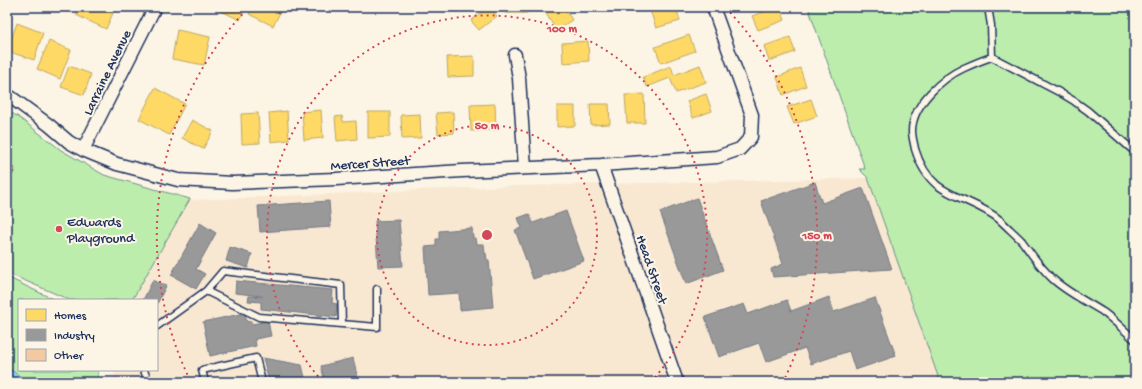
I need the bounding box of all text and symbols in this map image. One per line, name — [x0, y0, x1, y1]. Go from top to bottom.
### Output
text: 100 m — [546, 23, 577, 37]
street label: Larraine Avenue — [80, 27, 137, 119]
text: 50 m — [475, 120, 500, 134]
street label: Mercer Street — [330, 153, 412, 176]
place label: Edwards Playground — [66, 215, 136, 248]
marker: Edwards Playground — [54, 224, 64, 234]
centre of rings — [480, 228, 494, 242]
text: 150 m — [801, 230, 832, 244]
street label: Head Street — [631, 233, 671, 308]
legend — [18, 299, 158, 371]
text: Homes — [54, 310, 87, 324]
text: Industry — [54, 330, 95, 344]
text: Other — [54, 350, 85, 364]

